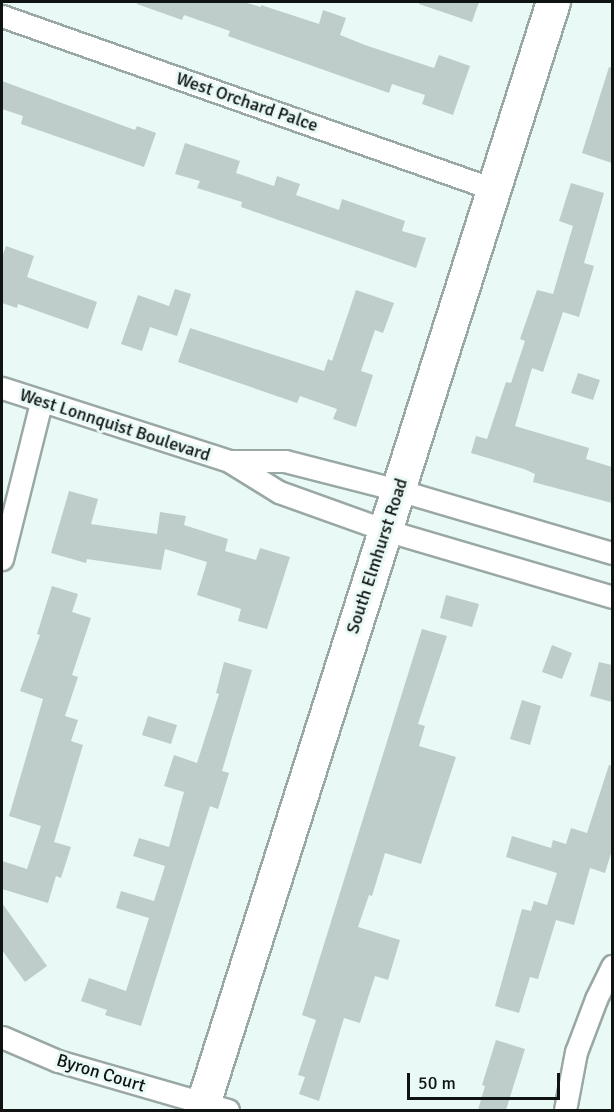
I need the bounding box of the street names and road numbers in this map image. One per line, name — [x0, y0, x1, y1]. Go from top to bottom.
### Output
street label: West Orchard Palce — [173, 68, 321, 136]
street label: West Lonnquist Boulevard — [17, 384, 213, 466]
street label: South Elmhurst Road — [342, 476, 412, 636]
street label: Byron Court — [54, 1049, 148, 1097]

